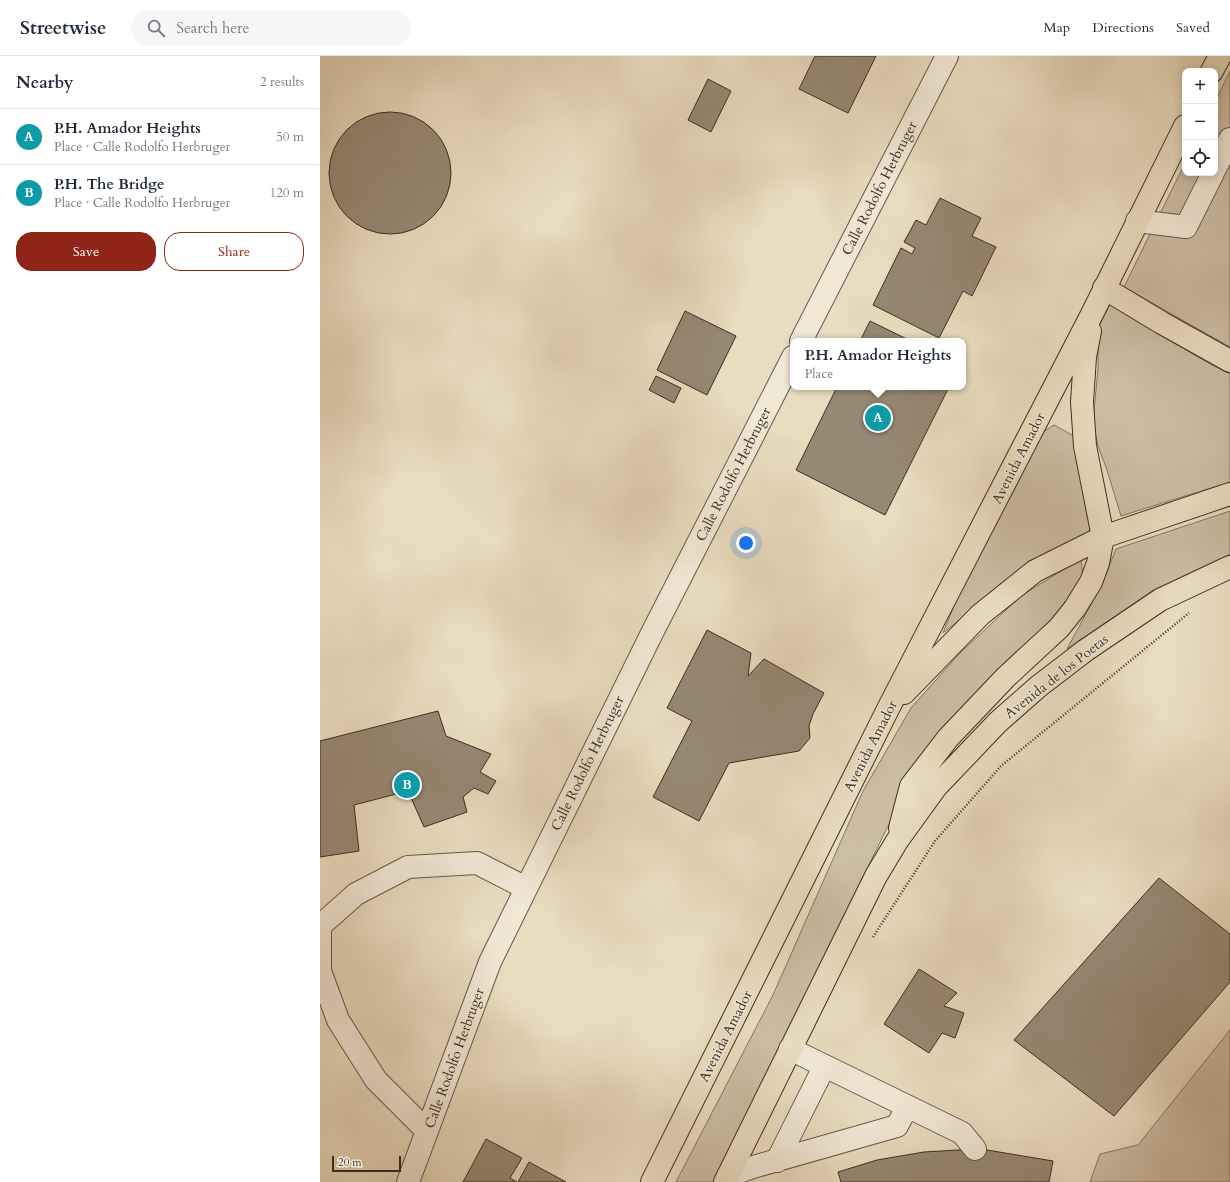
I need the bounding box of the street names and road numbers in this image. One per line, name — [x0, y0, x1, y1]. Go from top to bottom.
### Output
street label: Calle Rodolfo Herbruger — [837, 117, 922, 259]
street label: Calle Rodolfo Herbruger — [691, 403, 776, 545]
street label: Avenida Amador — [987, 408, 1050, 507]
street label: Avenida de los Poetas — [1000, 630, 1112, 723]
street label: Calle Rodolfo Herbruger — [546, 692, 629, 834]
street label: Avenida Amador — [839, 696, 902, 795]
street label: Calle Rodolfo Herbruger — [420, 984, 489, 1131]
street label: Avenida Amador — [694, 986, 757, 1085]

